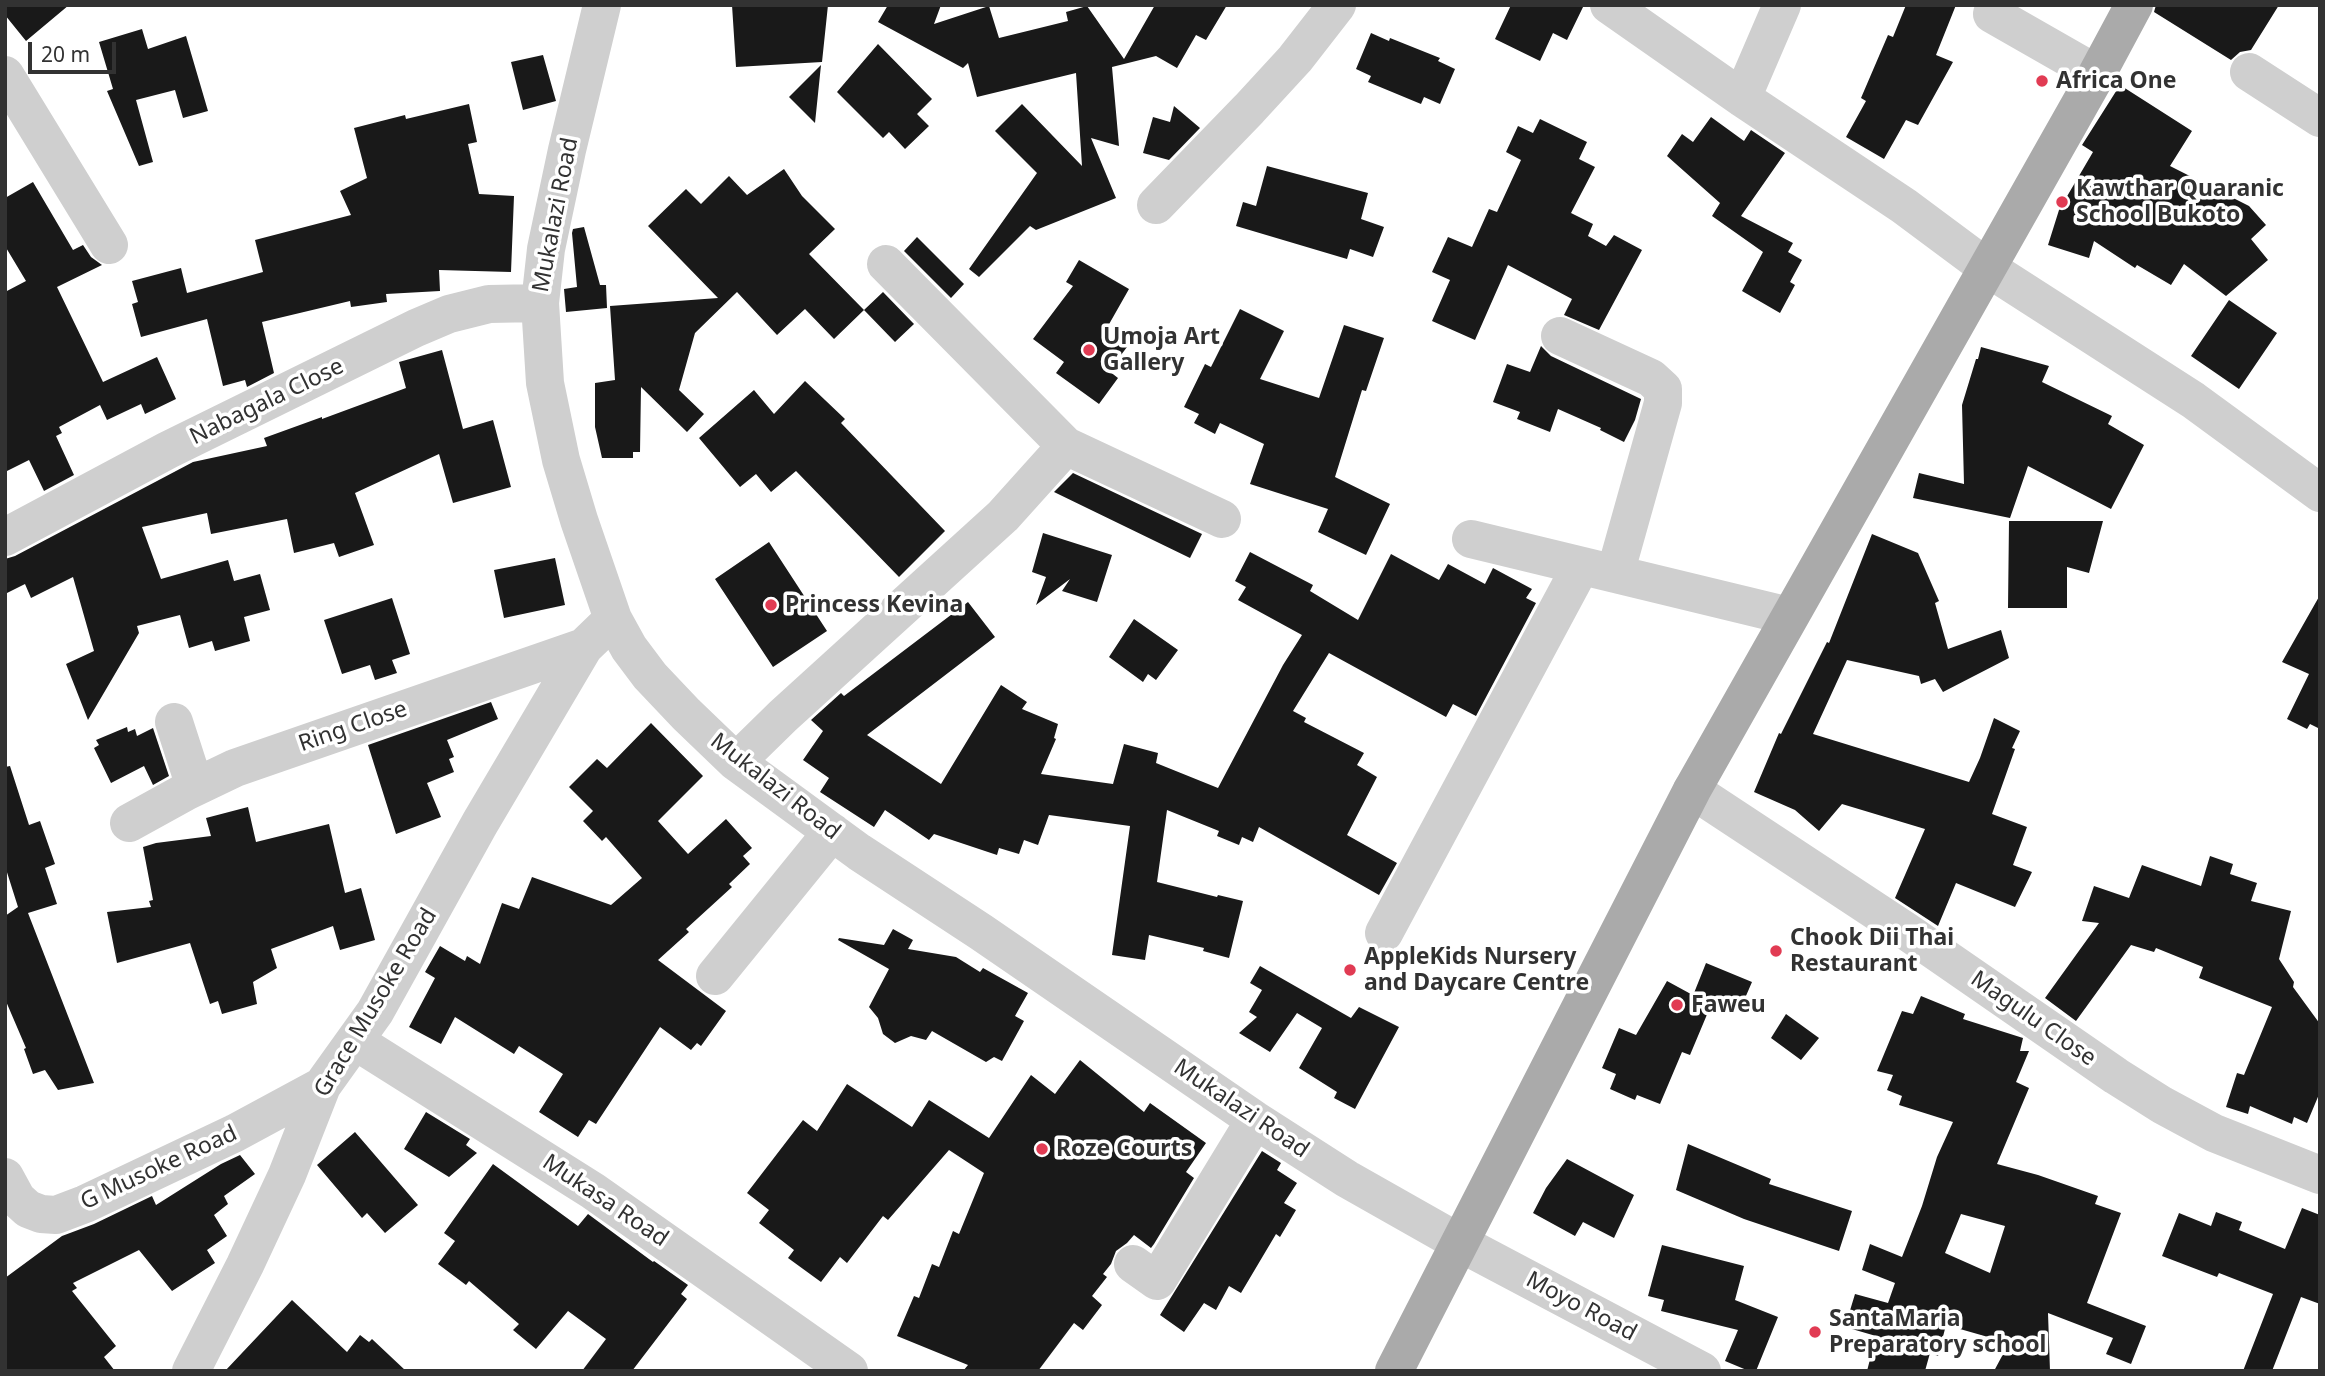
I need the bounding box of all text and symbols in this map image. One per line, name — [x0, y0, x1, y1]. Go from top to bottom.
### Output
scale bar — [32, 28, 119, 72]
text: 20 m — [41, 40, 90, 68]
place label: Africa One — [2056, 67, 2176, 95]
marker: Africa One — [2034, 73, 2050, 89]
street label: Mukalazi Road — [527, 135, 585, 295]
place label: Kawthar Quaranic School Bukoto — [2076, 175, 2284, 229]
marker: Kawthar Quaranic School Bukoto — [2054, 194, 2070, 210]
place label: Umoja Art Gallery — [1103, 323, 1220, 377]
marker: Umoja Art Gallery — [1081, 342, 1097, 358]
street label: Nabagala Close — [186, 353, 348, 451]
place label: Princess Kevina — [785, 591, 963, 619]
marker: Princess Kevina — [763, 597, 779, 613]
street label: Ring Close — [295, 696, 411, 758]
street label: Mukalazi Road — [705, 728, 845, 846]
street label: Grace Musoke Road — [309, 904, 443, 1102]
place label: Chook Dii Thai Restaurant — [1790, 924, 1954, 978]
place label: AppleKids Nursery and Daycare Centre — [1364, 943, 1589, 997]
marker: Chook Dii Thai Restaurant — [1768, 943, 1784, 959]
marker: AppleKids Nursery and Daycare Centre — [1342, 962, 1358, 978]
street label: Magulu Close — [1965, 966, 2101, 1072]
place label: Faweu — [1691, 991, 1766, 1019]
marker: Faweu — [1669, 997, 1685, 1013]
street label: Mukalazi Road — [1168, 1054, 1314, 1164]
street label: G Musoke Road — [76, 1120, 242, 1216]
place label: Roze Courts — [1056, 1135, 1192, 1163]
marker: Roze Courts — [1034, 1141, 1050, 1157]
street label: Mukasa Road — [537, 1149, 673, 1253]
street label: Moyo Road — [1521, 1266, 1641, 1348]
place label: SantaMaria Preparatory school — [1829, 1305, 2046, 1359]
marker: SantaMaria Preparatory school — [1807, 1324, 1823, 1340]

